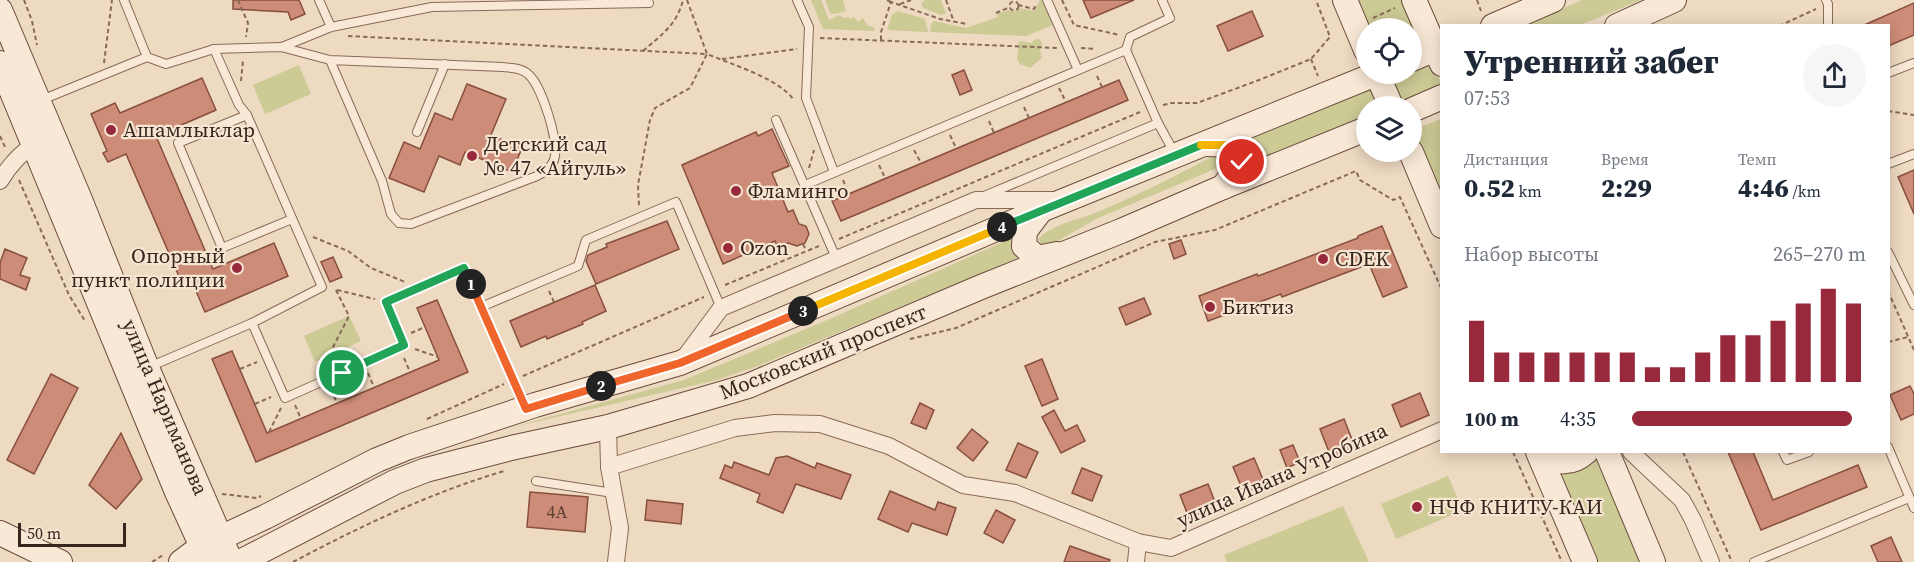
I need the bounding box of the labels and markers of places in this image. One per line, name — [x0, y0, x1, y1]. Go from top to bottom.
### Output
place label: Ашамлыклар — [123, 115, 255, 144]
marker: Ашамлыклар — [104, 123, 118, 137]
place label: Детский сад № 47 «Айгуль» — [483, 129, 626, 182]
pin — [1216, 136, 1267, 187]
marker: Детский сад № 47 «Айгуль» — [465, 149, 479, 163]
place label: Фламинго — [748, 176, 849, 205]
marker: Фламинго — [729, 184, 743, 198]
pin: 4 — [987, 212, 1017, 242]
place label: Ozon — [740, 233, 789, 262]
place label: Опорный пункт полиции — [71, 241, 225, 294]
marker: Ozon — [721, 241, 735, 255]
place label: CDEK — [1335, 244, 1389, 273]
marker: CDEK — [1316, 252, 1330, 266]
marker: Опорный пункт полиции — [230, 261, 244, 275]
pin: 1 — [456, 269, 486, 299]
place label: Биктиз — [1222, 292, 1294, 321]
pin: 3 — [788, 296, 818, 326]
marker: Биктиз — [1203, 300, 1217, 314]
pin — [316, 347, 367, 398]
pin: 2 — [586, 371, 616, 401]
place label: НЧФ КНИТУ-КАИ — [1429, 492, 1603, 521]
marker: НЧФ КНИТУ-КАИ — [1410, 500, 1424, 514]

